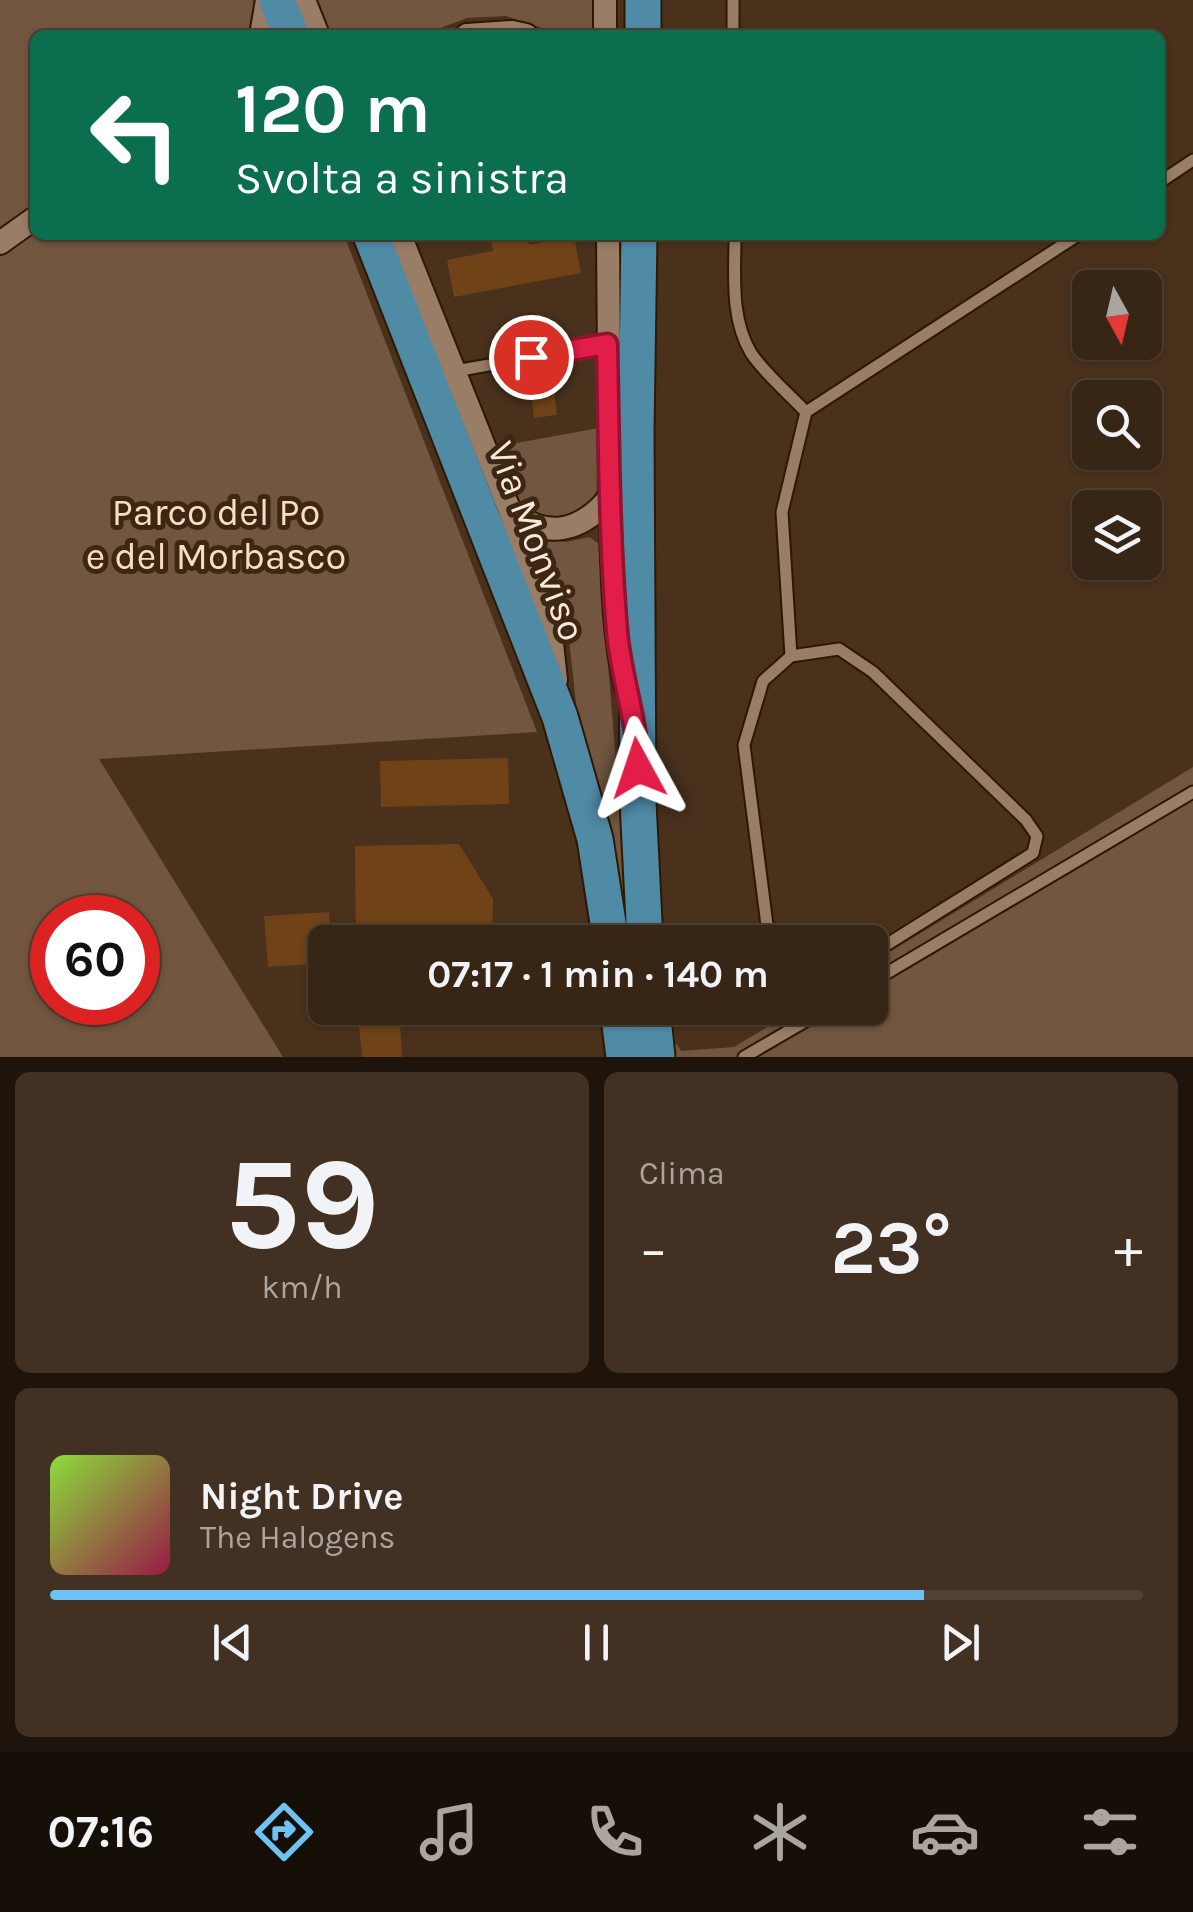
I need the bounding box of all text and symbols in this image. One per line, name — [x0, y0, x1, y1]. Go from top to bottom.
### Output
text: 120 m — [235, 68, 431, 150]
icon: left — [70, 70, 200, 200]
text: Svolta a sinistra — [235, 152, 569, 204]
north arrow — [1072, 270, 1162, 360]
map controls — [1072, 270, 1162, 580]
pin — [489, 315, 574, 400]
icon: arrive — [504, 330, 559, 385]
button: search — [1072, 380, 1162, 470]
street label: Via Monviso — [478, 435, 595, 647]
park label: Parco del Po e del Morbasco — [86, 490, 346, 579]
button: layers — [1072, 490, 1162, 580]
position arrow — [586, 716, 690, 820]
speed limit sign: 60 — [30, 895, 160, 1025]
text: 07:17 · 1 min · 140 m — [427, 952, 769, 997]
text: 59 — [225, 1128, 379, 1280]
text: Clima — [639, 1155, 725, 1192]
text: 23° — [830, 1204, 952, 1292]
text: − — [639, 1217, 668, 1281]
text: + — [1114, 1217, 1143, 1281]
text: km/h — [261, 1269, 343, 1306]
text: Night Drive — [200, 1474, 403, 1519]
text: The Halogens — [200, 1519, 395, 1556]
icon: previous — [205, 1615, 260, 1670]
icon: pause — [569, 1615, 624, 1670]
icon: next — [933, 1615, 988, 1670]
icon: directions — [249, 1797, 319, 1867]
icon: music — [414, 1797, 484, 1867]
icon: phone — [580, 1797, 650, 1867]
icon: climate — [745, 1797, 815, 1867]
icon: car — [910, 1797, 980, 1867]
icon: filters — [1075, 1797, 1145, 1867]
text: 07:16 — [48, 1806, 154, 1858]

